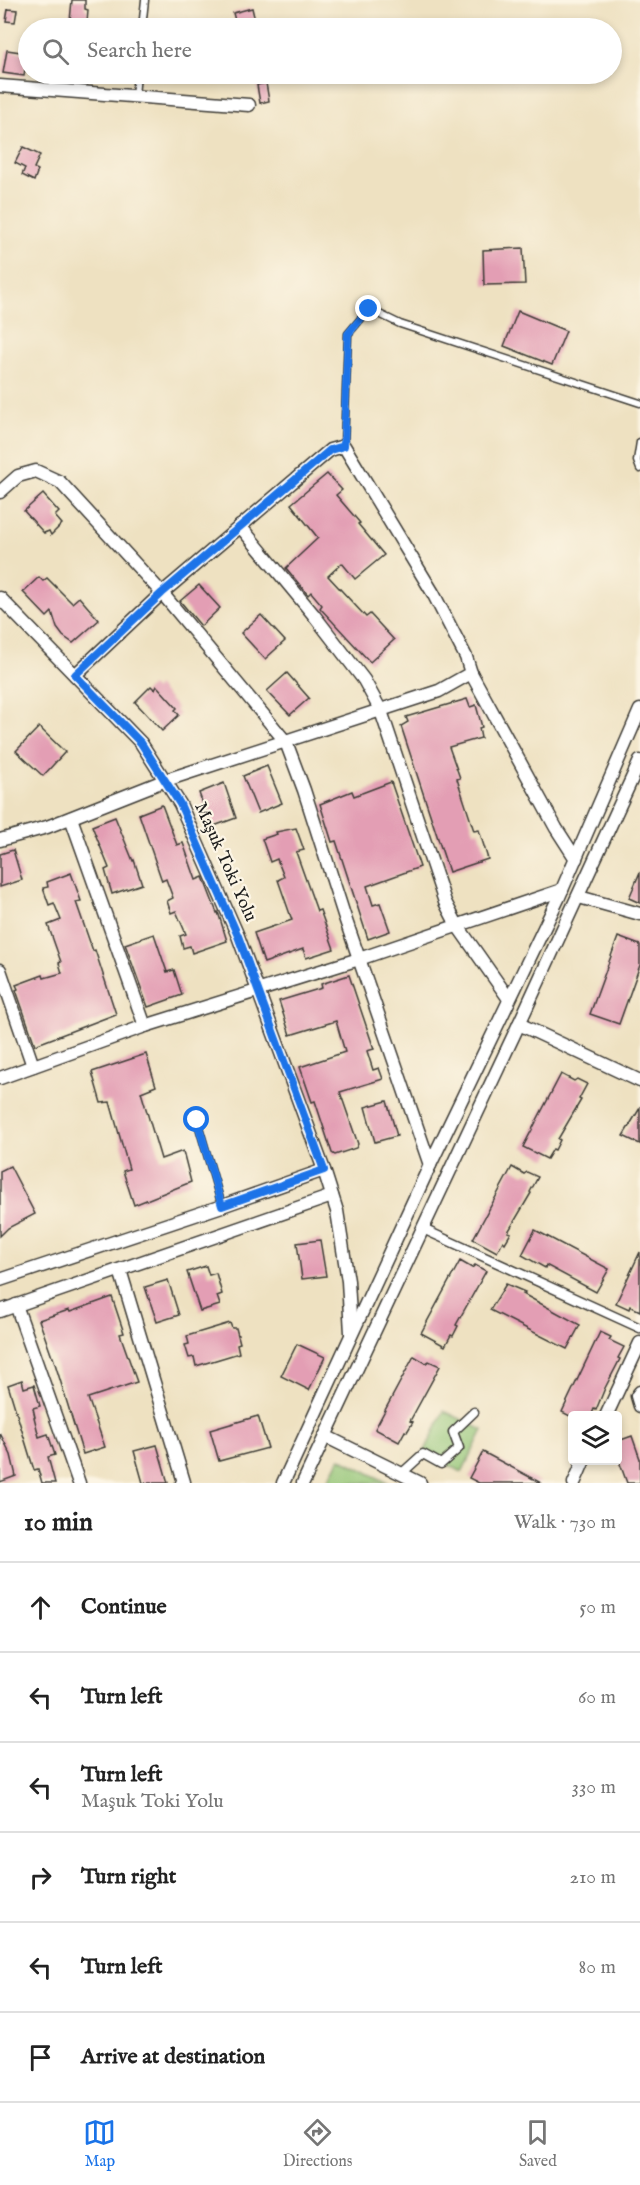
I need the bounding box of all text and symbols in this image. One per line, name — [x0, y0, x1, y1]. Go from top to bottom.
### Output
search box — [18, 18, 622, 84]
icon: search — [39, 35, 72, 68]
text: Search here — [87, 37, 192, 65]
route end — [355, 295, 381, 321]
street label: Maşuk Toki Yolu — [188, 799, 262, 925]
route start — [183, 1106, 209, 1132]
map controls — [568, 1411, 622, 1465]
button: layers — [568, 1411, 622, 1465]
text: 10 min — [24, 1506, 93, 1539]
text: Walk · 730 m — [514, 1510, 616, 1535]
icon: ahead — [24, 1591, 57, 1624]
text: Continue — [81, 1593, 167, 1621]
text: 50 m — [579, 1595, 616, 1620]
icon: left — [24, 1681, 57, 1714]
text: Turn left — [81, 1683, 163, 1711]
text: 60 m — [578, 1685, 616, 1710]
text: Turn left — [81, 1761, 163, 1789]
icon: left — [24, 1771, 57, 1804]
text: 330 m — [571, 1775, 616, 1800]
text: Maşuk Toki Yolu — [81, 1789, 224, 1814]
icon: right — [24, 1861, 57, 1894]
text: Turn right — [81, 1863, 176, 1891]
text: 210 m — [570, 1865, 616, 1890]
icon: left — [24, 1951, 57, 1984]
text: Turn left — [81, 1953, 163, 1981]
text: 80 m — [579, 1955, 616, 1980]
icon: arrive — [24, 2041, 57, 2074]
text: Arrive at destination — [81, 2043, 265, 2071]
tab: Map — [83, 2116, 116, 2172]
tab: Directions — [283, 2116, 352, 2172]
tab: Saved — [519, 2116, 557, 2172]

